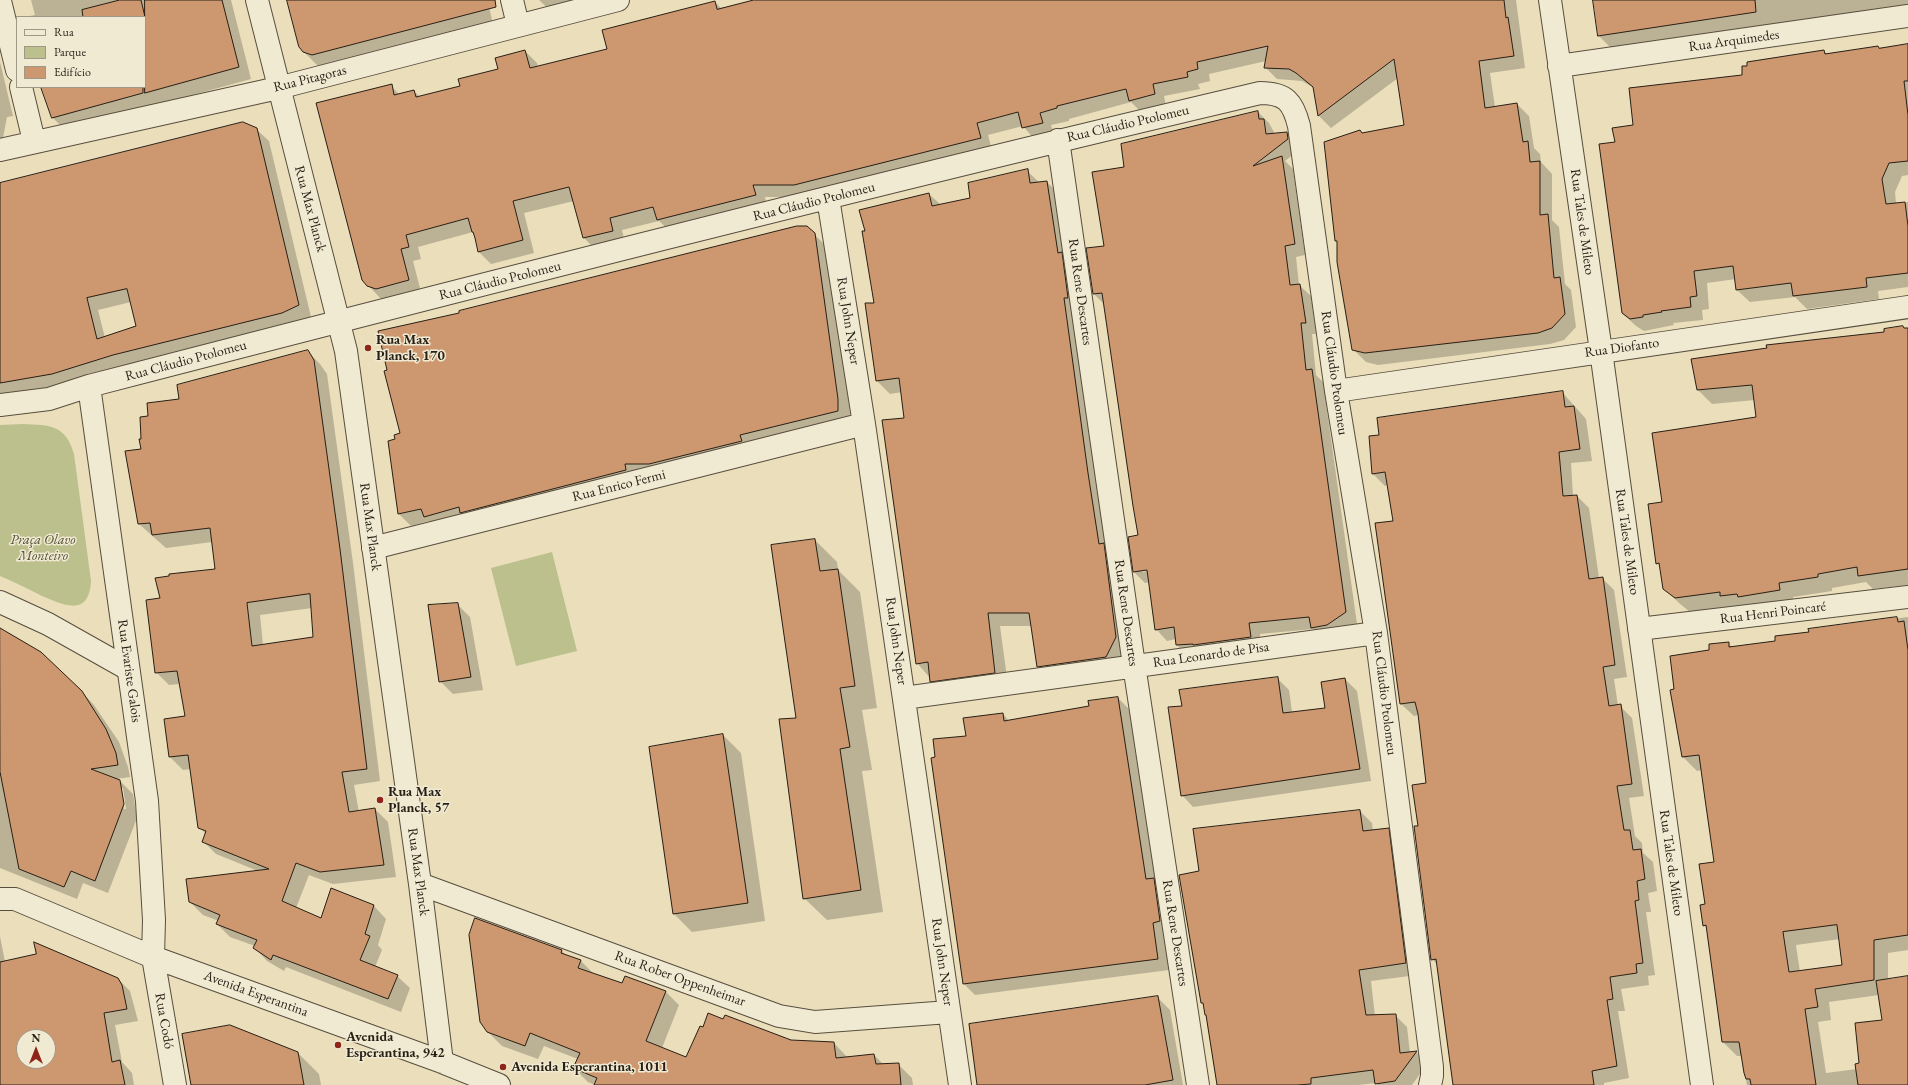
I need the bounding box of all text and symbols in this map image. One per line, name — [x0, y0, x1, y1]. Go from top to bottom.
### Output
legend — [16, 16, 146, 88]
text: Rua — [54, 24, 74, 40]
street label: Rua Arquimedes — [1688, 26, 1780, 56]
text: Parque — [54, 44, 86, 60]
street label: Rua Pitagoras — [272, 62, 348, 96]
text: Edifício — [54, 64, 91, 80]
street label: Rua Cláudio Ptolomeu — [1065, 102, 1191, 146]
street label: Rua Max Planck — [290, 164, 330, 254]
street label: Rua Tales de Mileto — [1566, 168, 1598, 276]
street label: Rua Cláudio Ptolomeu — [751, 179, 877, 225]
street label: Rua Rene Descartes — [1064, 238, 1096, 346]
street label: Rua Cláudio Ptolomeu — [437, 258, 563, 304]
street label: Rua John Neper — [833, 276, 863, 366]
street label: Rua Cláudio Ptolomeu — [1317, 310, 1351, 436]
place label: Rua Max Planck, 170 — [376, 332, 445, 364]
street label: Rua Diofanto — [1584, 334, 1660, 362]
street label: Rua Cláudio Ptolomeu — [123, 337, 249, 385]
marker: Rua Max Planck, 170 — [363, 343, 373, 353]
street label: Rua Enrico Fermi — [571, 466, 667, 506]
street label: Rua Max Planck — [356, 482, 384, 572]
street label: Rua Tales de Mileto — [1611, 488, 1643, 596]
park label: Praça Olavo Monteiro — [10, 532, 76, 564]
street label: Rua Rene Descartes — [1110, 559, 1142, 667]
street label: Rua John Neper — [882, 596, 910, 686]
street label: Rua Henri Poincaré — [1719, 598, 1827, 628]
street label: Rua Evariste Galois — [113, 618, 145, 724]
street label: Rua Cláudio Ptolomeu — [1368, 630, 1400, 756]
street label: Rua Leonardo de Pisa — [1152, 639, 1270, 671]
place label: Rua Max Planck, 57 — [388, 784, 449, 816]
marker: Rua Max Planck, 57 — [375, 795, 385, 805]
street label: Rua Tales de Mileto — [1655, 809, 1687, 917]
street label: Rua Max Planck — [404, 827, 432, 917]
street label: Rua Rene Descartes — [1158, 879, 1192, 987]
street label: Rua John Neper — [928, 917, 956, 1007]
street label: Rua Rober Oppenheimar — [612, 947, 748, 1011]
street label: Avenida Esperantina — [202, 967, 310, 1021]
street label: Rua Codó — [151, 992, 177, 1050]
north arrow — [16, 1029, 56, 1069]
place label: Avenida Esperantina, 942 — [346, 1029, 445, 1062]
text: N — [32, 1031, 40, 1045]
marker: Avenida Esperantina, 942 — [333, 1040, 343, 1050]
place label: Avenida Esperantina, 1011 — [511, 1059, 668, 1075]
marker: Avenida Esperantina, 1011 — [498, 1062, 508, 1072]

